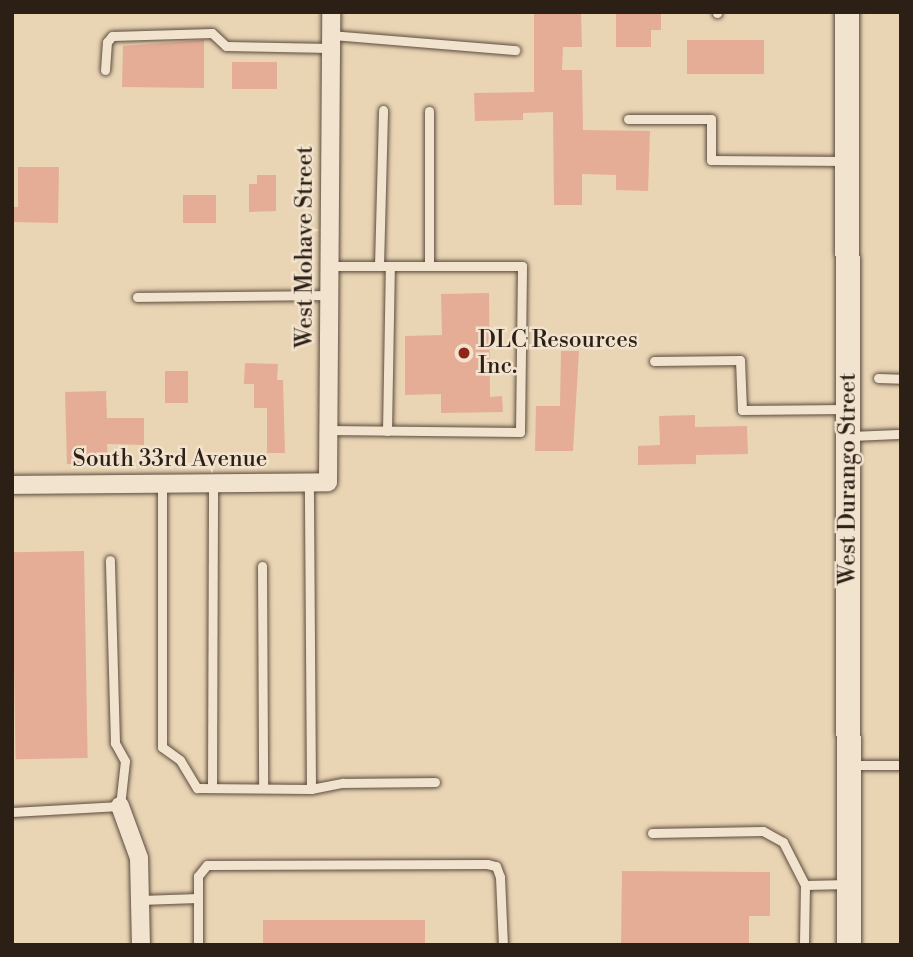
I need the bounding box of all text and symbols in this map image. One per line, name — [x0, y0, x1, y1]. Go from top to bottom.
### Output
street label: West Mohave Street — [291, 146, 319, 348]
place label: DLC Resources Inc. — [478, 326, 638, 380]
marker: DLC Resources Inc. — [456, 345, 472, 361]
street label: West Durango Street — [834, 373, 862, 585]
street label: South 33rd Avenue — [73, 445, 267, 473]

